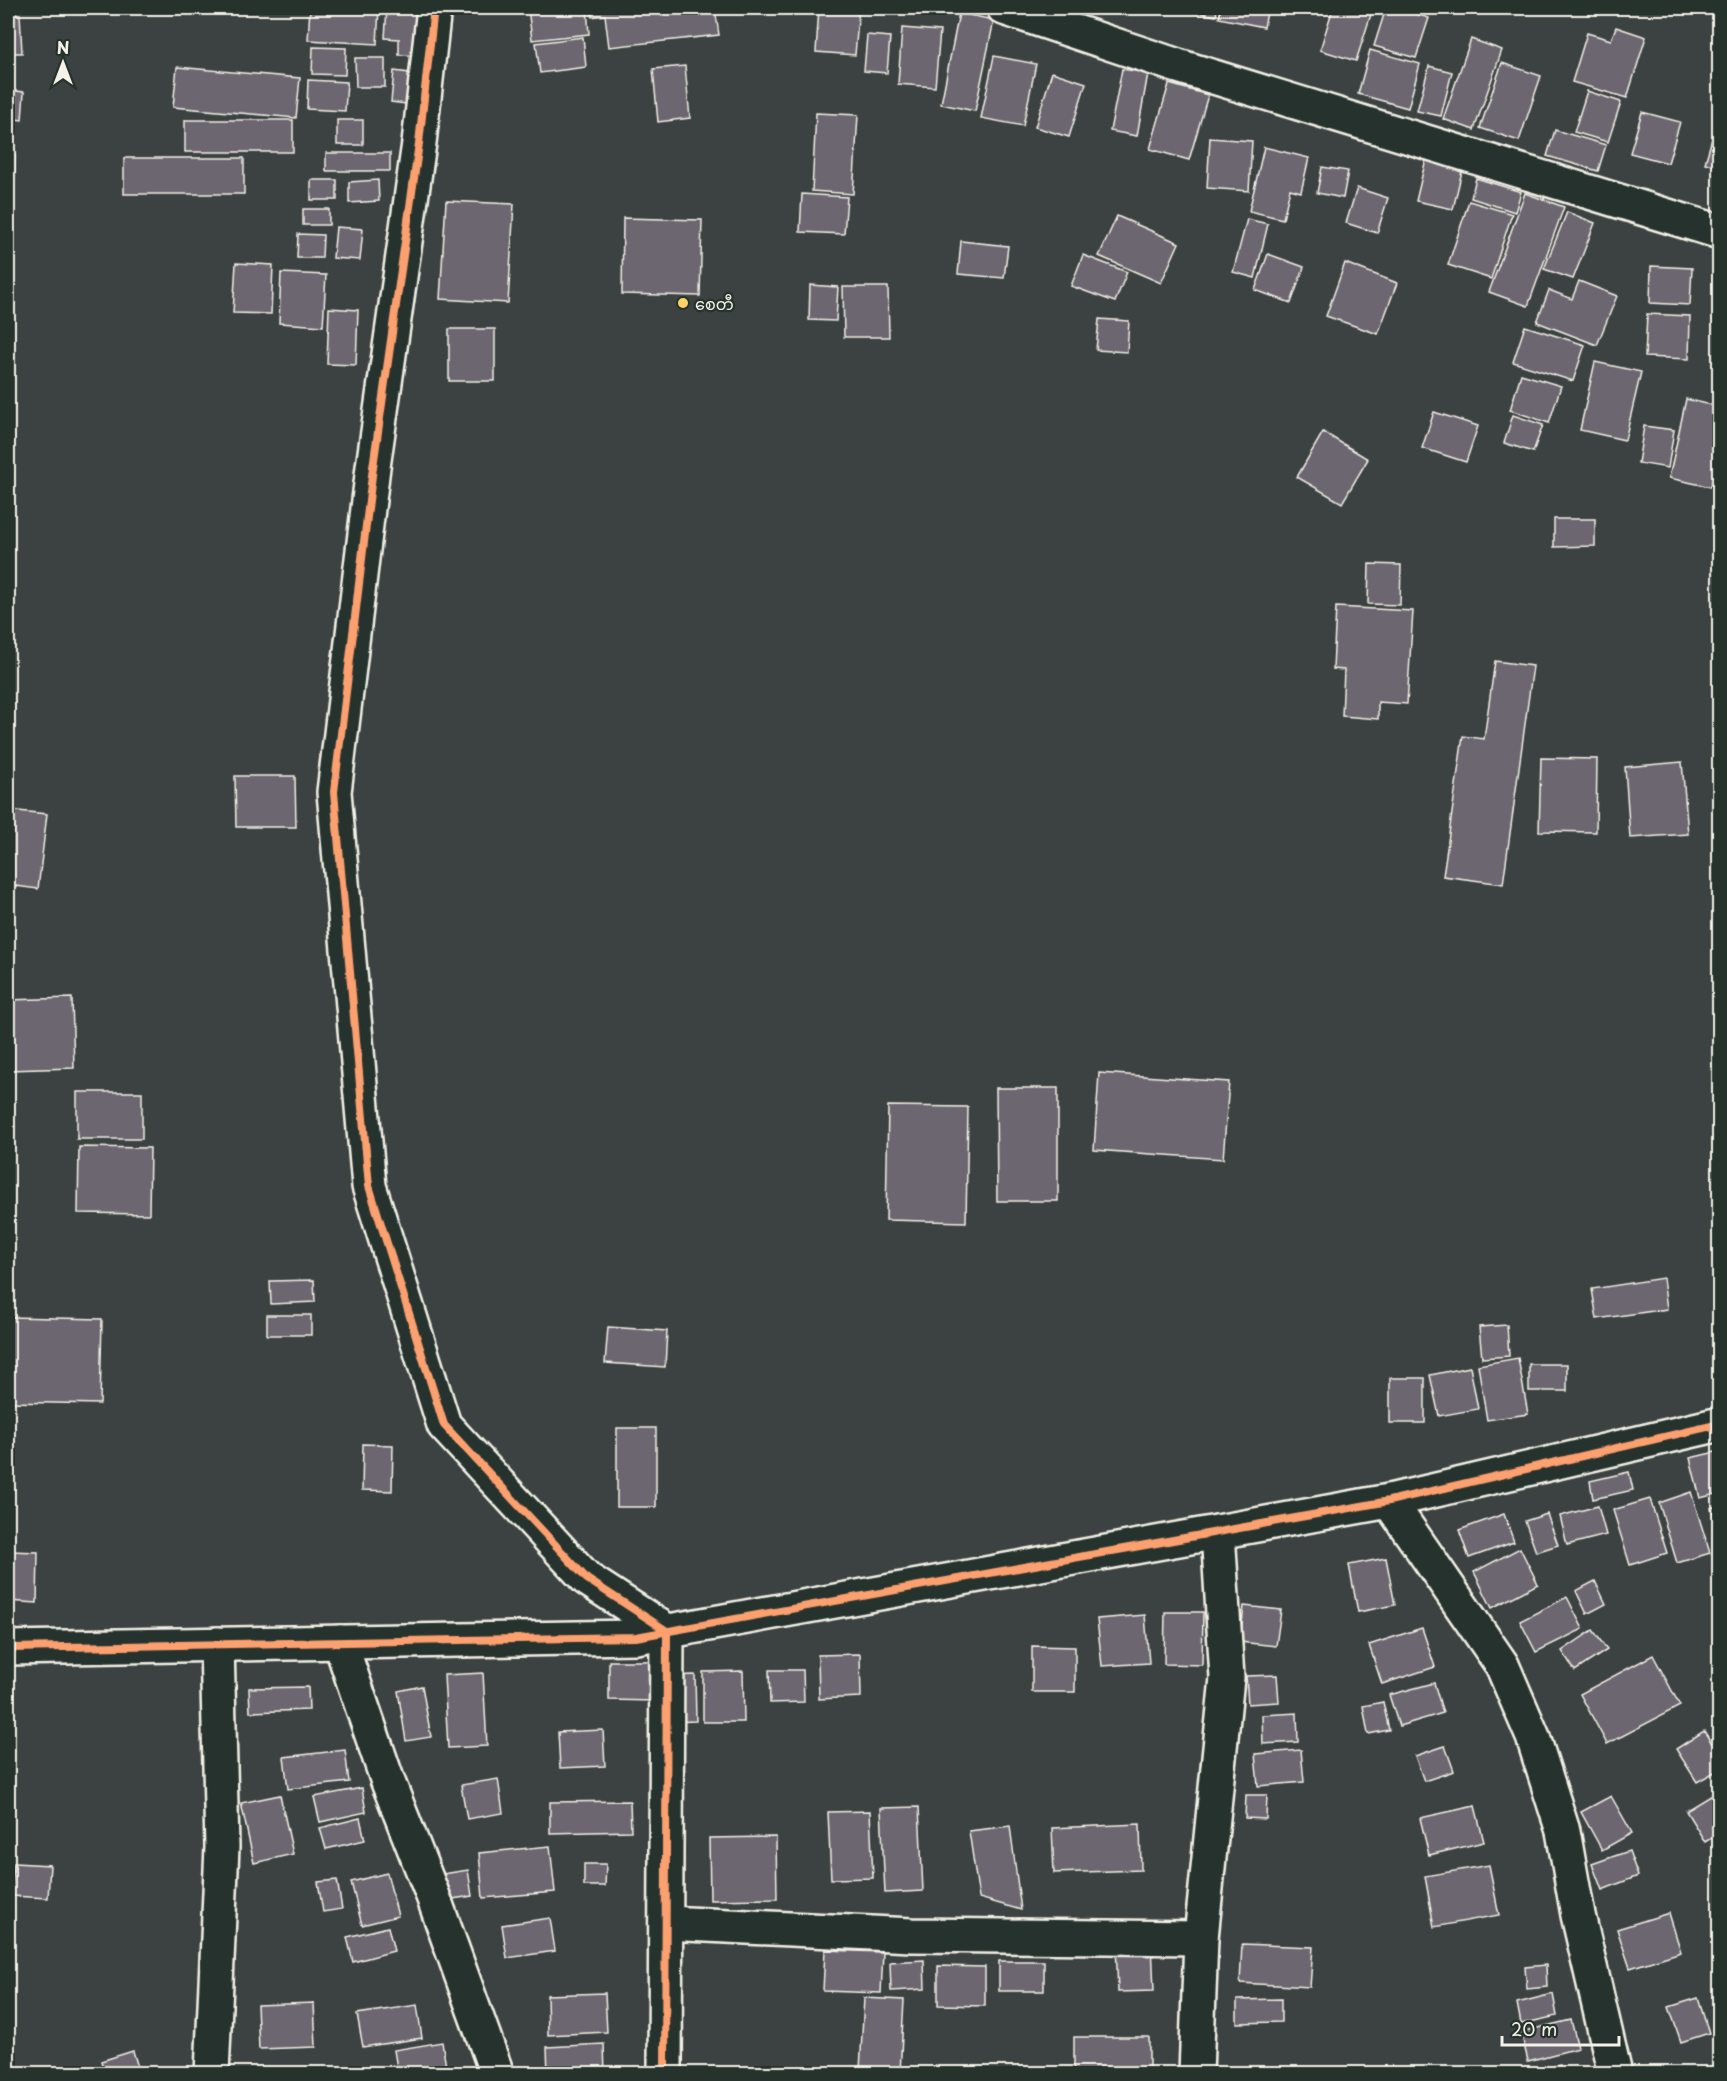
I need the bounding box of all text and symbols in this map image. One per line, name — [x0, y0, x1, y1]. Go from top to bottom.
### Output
north arrow — [33, 33, 93, 93]
text: N — [57, 35, 69, 59]
place label: စေတီ — [695, 291, 734, 315]
marker: စေတီ — [676, 296, 690, 310]
scale bar — [1502, 2009, 1619, 2047]
text: 20 m — [1511, 2015, 1557, 2042]

